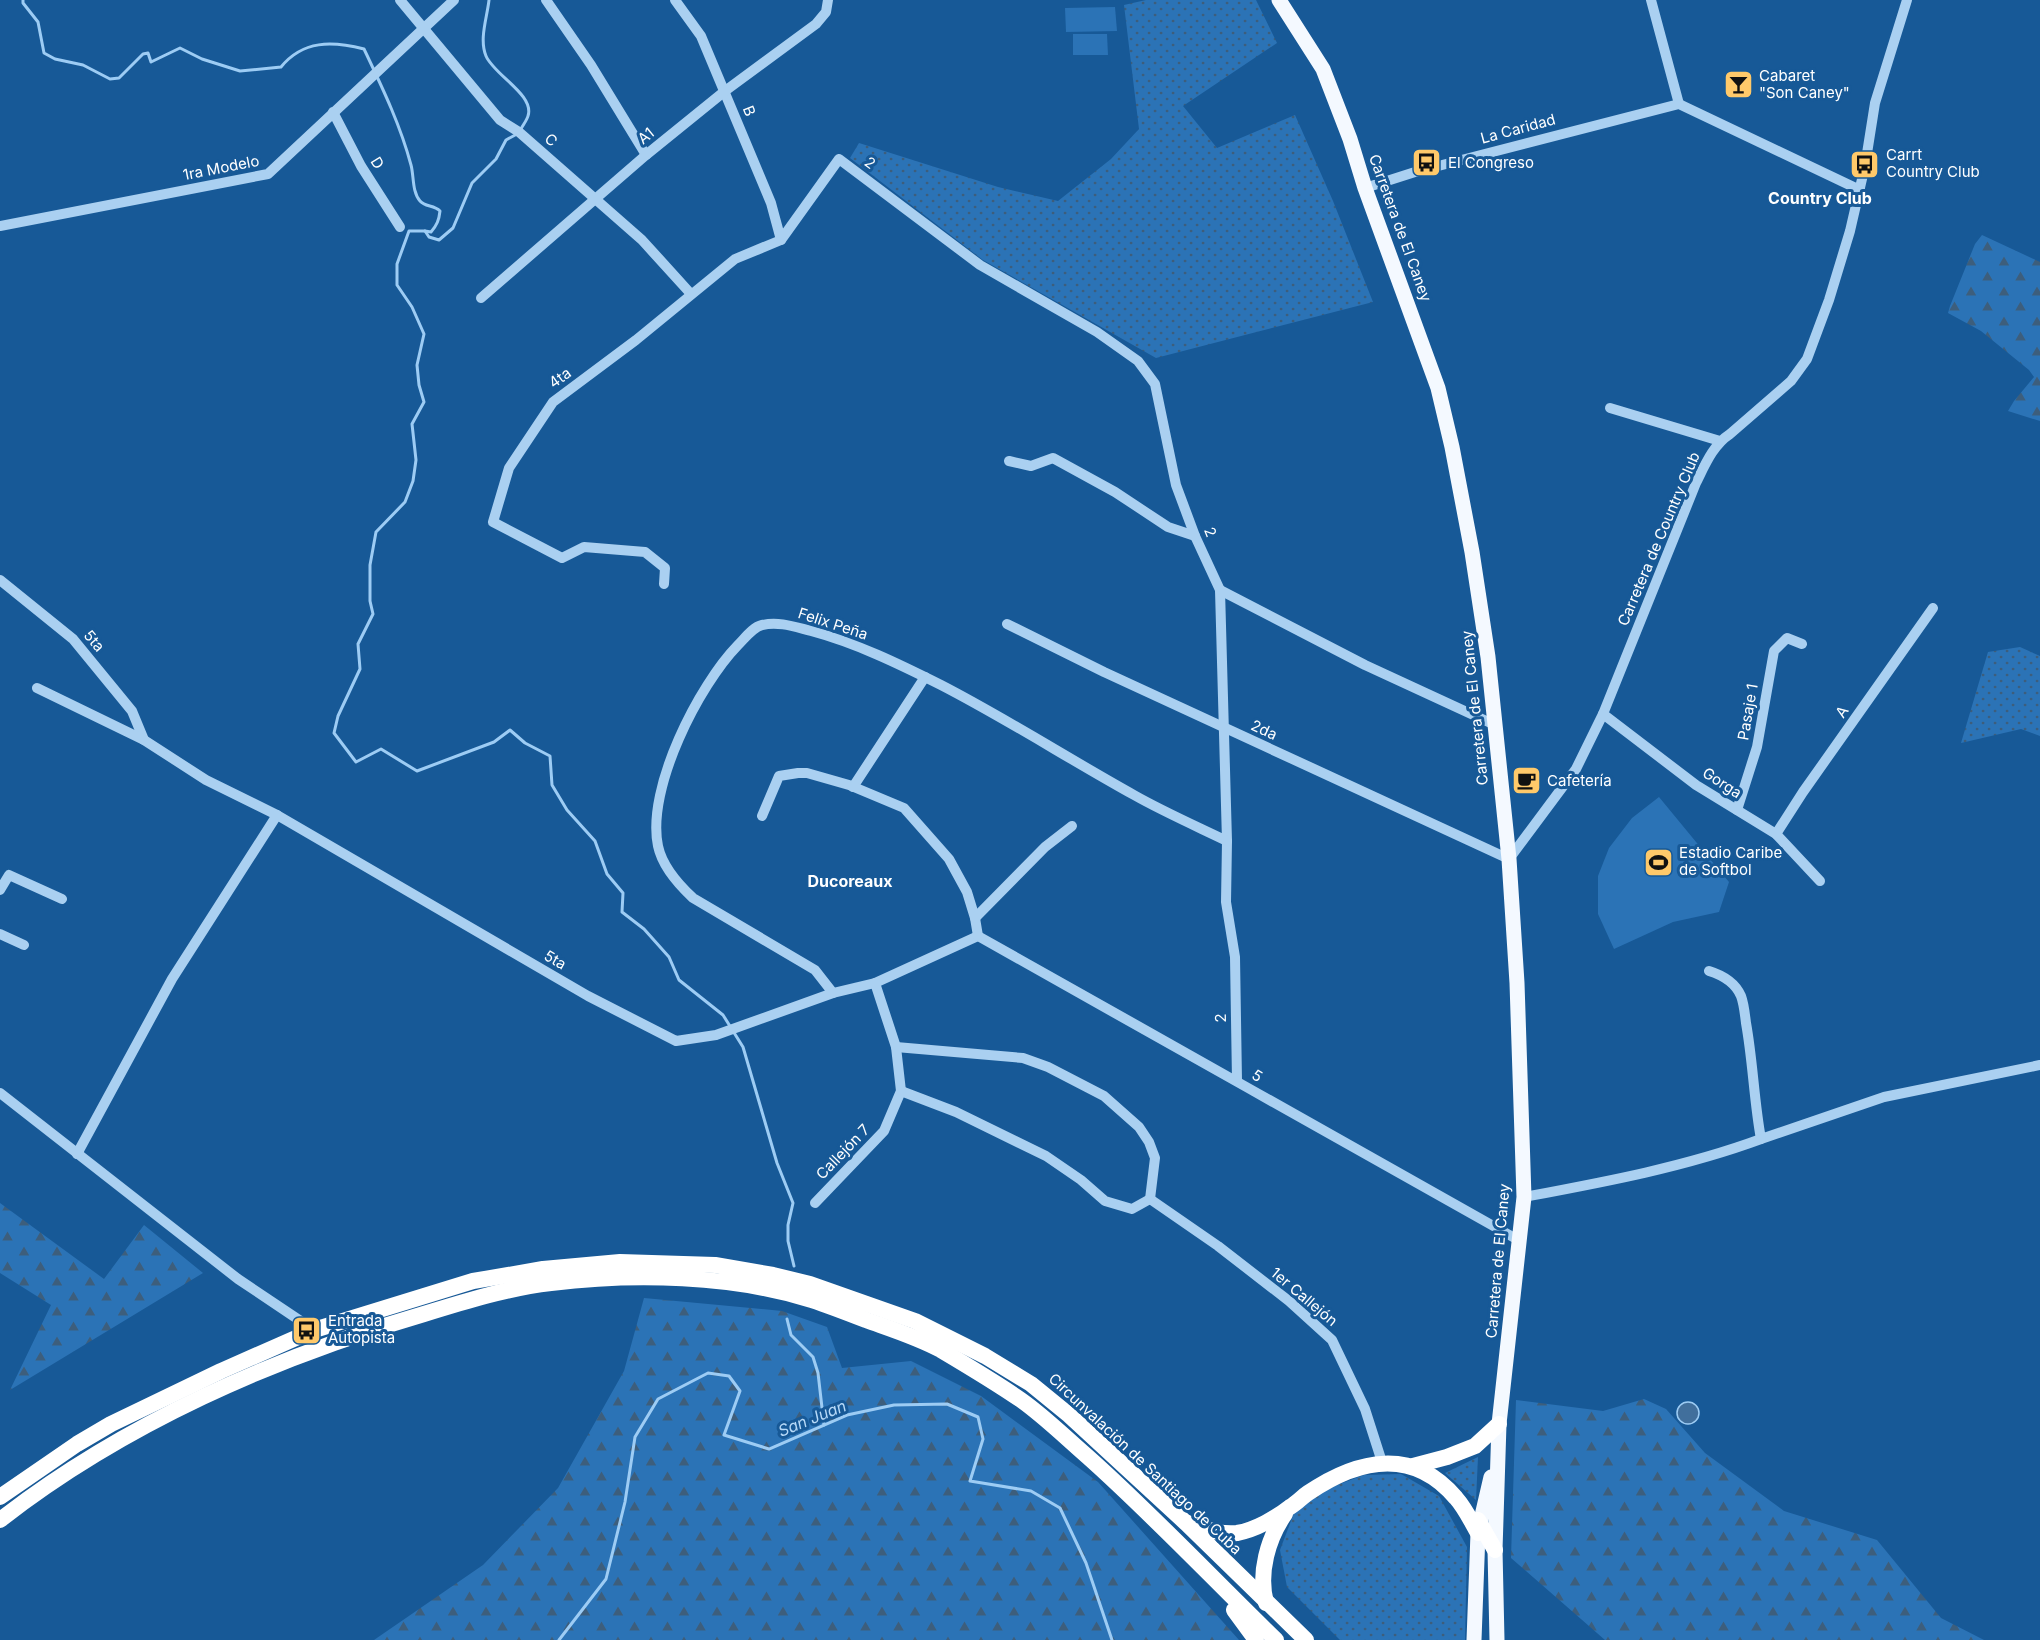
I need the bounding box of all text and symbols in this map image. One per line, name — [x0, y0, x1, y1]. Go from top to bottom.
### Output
place label: Cabaret "Son Caney" — [1759, 66, 1850, 102]
bar icon: Cabaret "Son Caney" — [1722, 69, 1754, 101]
street label: B — [739, 103, 760, 119]
street label: La Caridad — [1478, 109, 1557, 148]
street label: A1 — [634, 123, 658, 148]
street label: C — [541, 129, 562, 150]
place label: Carrt Country Club — [1886, 145, 1980, 181]
bus stop icon: El Congreso — [1411, 147, 1443, 179]
bus stop icon: Carrt Country Club — [1849, 148, 1881, 180]
street label: 1ra Modelo — [181, 151, 261, 184]
street label: 2 — [861, 152, 880, 173]
street label: Carretera de El Caney — [1365, 152, 1436, 305]
street label: D — [366, 153, 388, 172]
place label: El Congreso — [1448, 153, 1534, 172]
district label: Country Club — [1768, 188, 1872, 208]
street label: 4ta — [545, 363, 575, 392]
street label: Carretera de Country Club — [1613, 449, 1704, 629]
street label: 2 — [1200, 524, 1221, 540]
street label: Felix Peña — [796, 603, 870, 644]
street label: 5ta — [80, 626, 109, 655]
street label: Carretera de El Caney — [1457, 629, 1492, 786]
street label: Pasaje 1 — [1733, 682, 1762, 742]
street label: A — [1831, 702, 1852, 721]
street label: 2da — [1248, 715, 1280, 744]
street label: Gorga — [1699, 763, 1746, 802]
cafe icon: Cafetería — [1510, 765, 1542, 797]
place label: Cafetería — [1547, 771, 1612, 790]
place label: Estadio Caribe de Softbol — [1679, 843, 1782, 879]
sports icon: Estadio Caribe de Softbol — [1642, 846, 1674, 878]
district label: Ducoreaux — [807, 871, 893, 891]
street label: 5ta — [541, 946, 570, 973]
street label: 2 — [1211, 1013, 1230, 1023]
street label: 5 — [1248, 1065, 1266, 1086]
street label: Callejón 7 — [812, 1120, 874, 1183]
street label: Carretera de El Caney — [1481, 1182, 1514, 1339]
street label: 1er Callejón — [1267, 1263, 1342, 1330]
place label: Entrada Autopista — [328, 1311, 395, 1347]
bus stop icon: Entrada Autopista — [291, 1314, 323, 1346]
street label: Circunvalación de Santiago de Cuba — [1045, 1369, 1246, 1558]
water label: San Juan — [775, 1395, 849, 1441]

